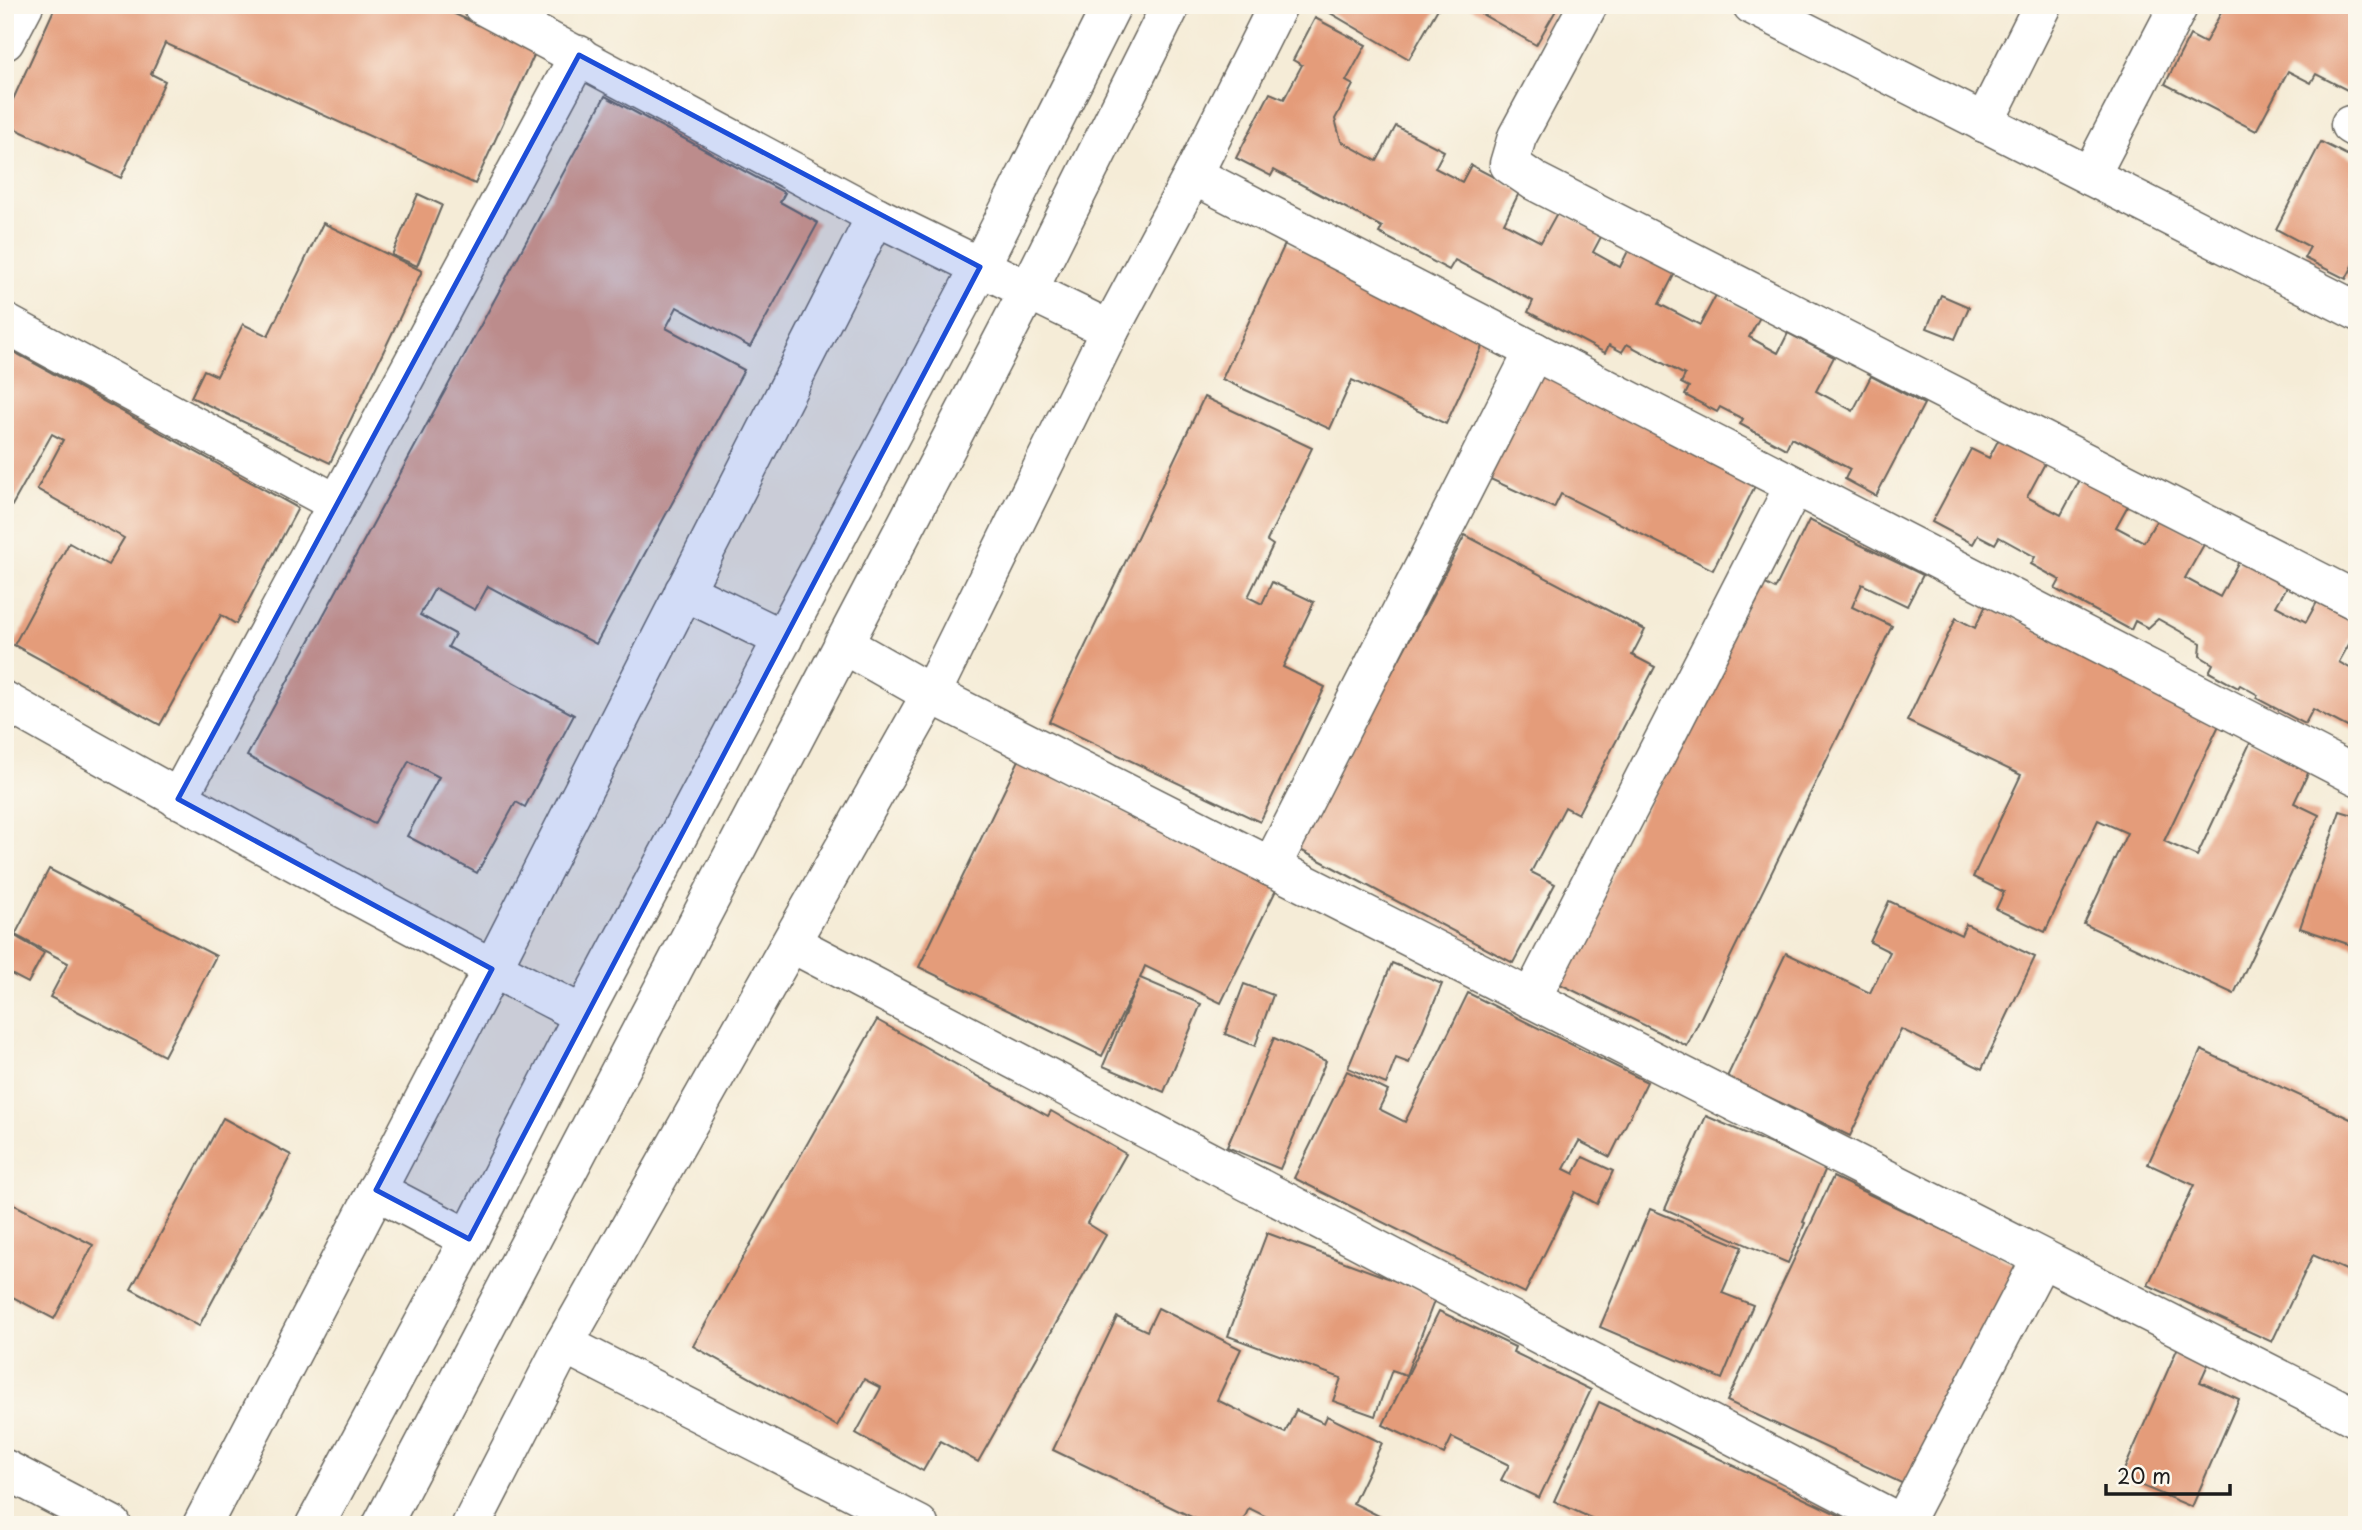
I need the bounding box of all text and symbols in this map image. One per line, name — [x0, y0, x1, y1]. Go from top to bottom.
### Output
scale bar — [2106, 1453, 2231, 1497]
text: 20 m — [2117, 1459, 2171, 1491]

